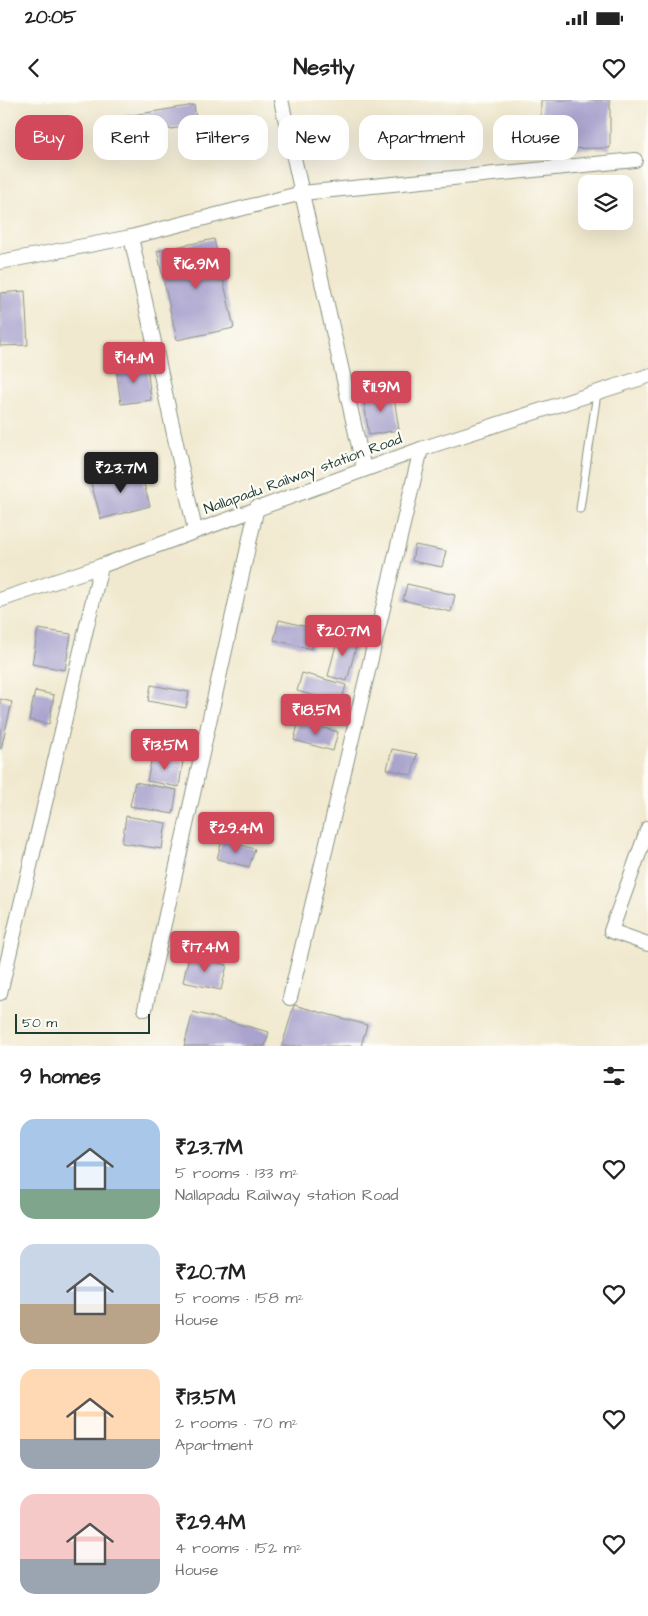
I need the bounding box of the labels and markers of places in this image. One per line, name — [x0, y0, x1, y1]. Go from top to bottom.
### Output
pin: ₹16.9M — [155, 248, 237, 290]
pin: ₹14.1M — [93, 342, 175, 384]
pin: ₹11.9M — [340, 370, 422, 413]
pin: ₹23.7M — [80, 452, 162, 494]
pin: ₹20.7M — [302, 614, 384, 657]
pin: ₹18.5M — [275, 694, 357, 736]
pin: ₹13.5M — [124, 728, 206, 771]
pin: ₹29.4M — [195, 812, 277, 854]
pin: ₹17.4M — [164, 930, 246, 973]

